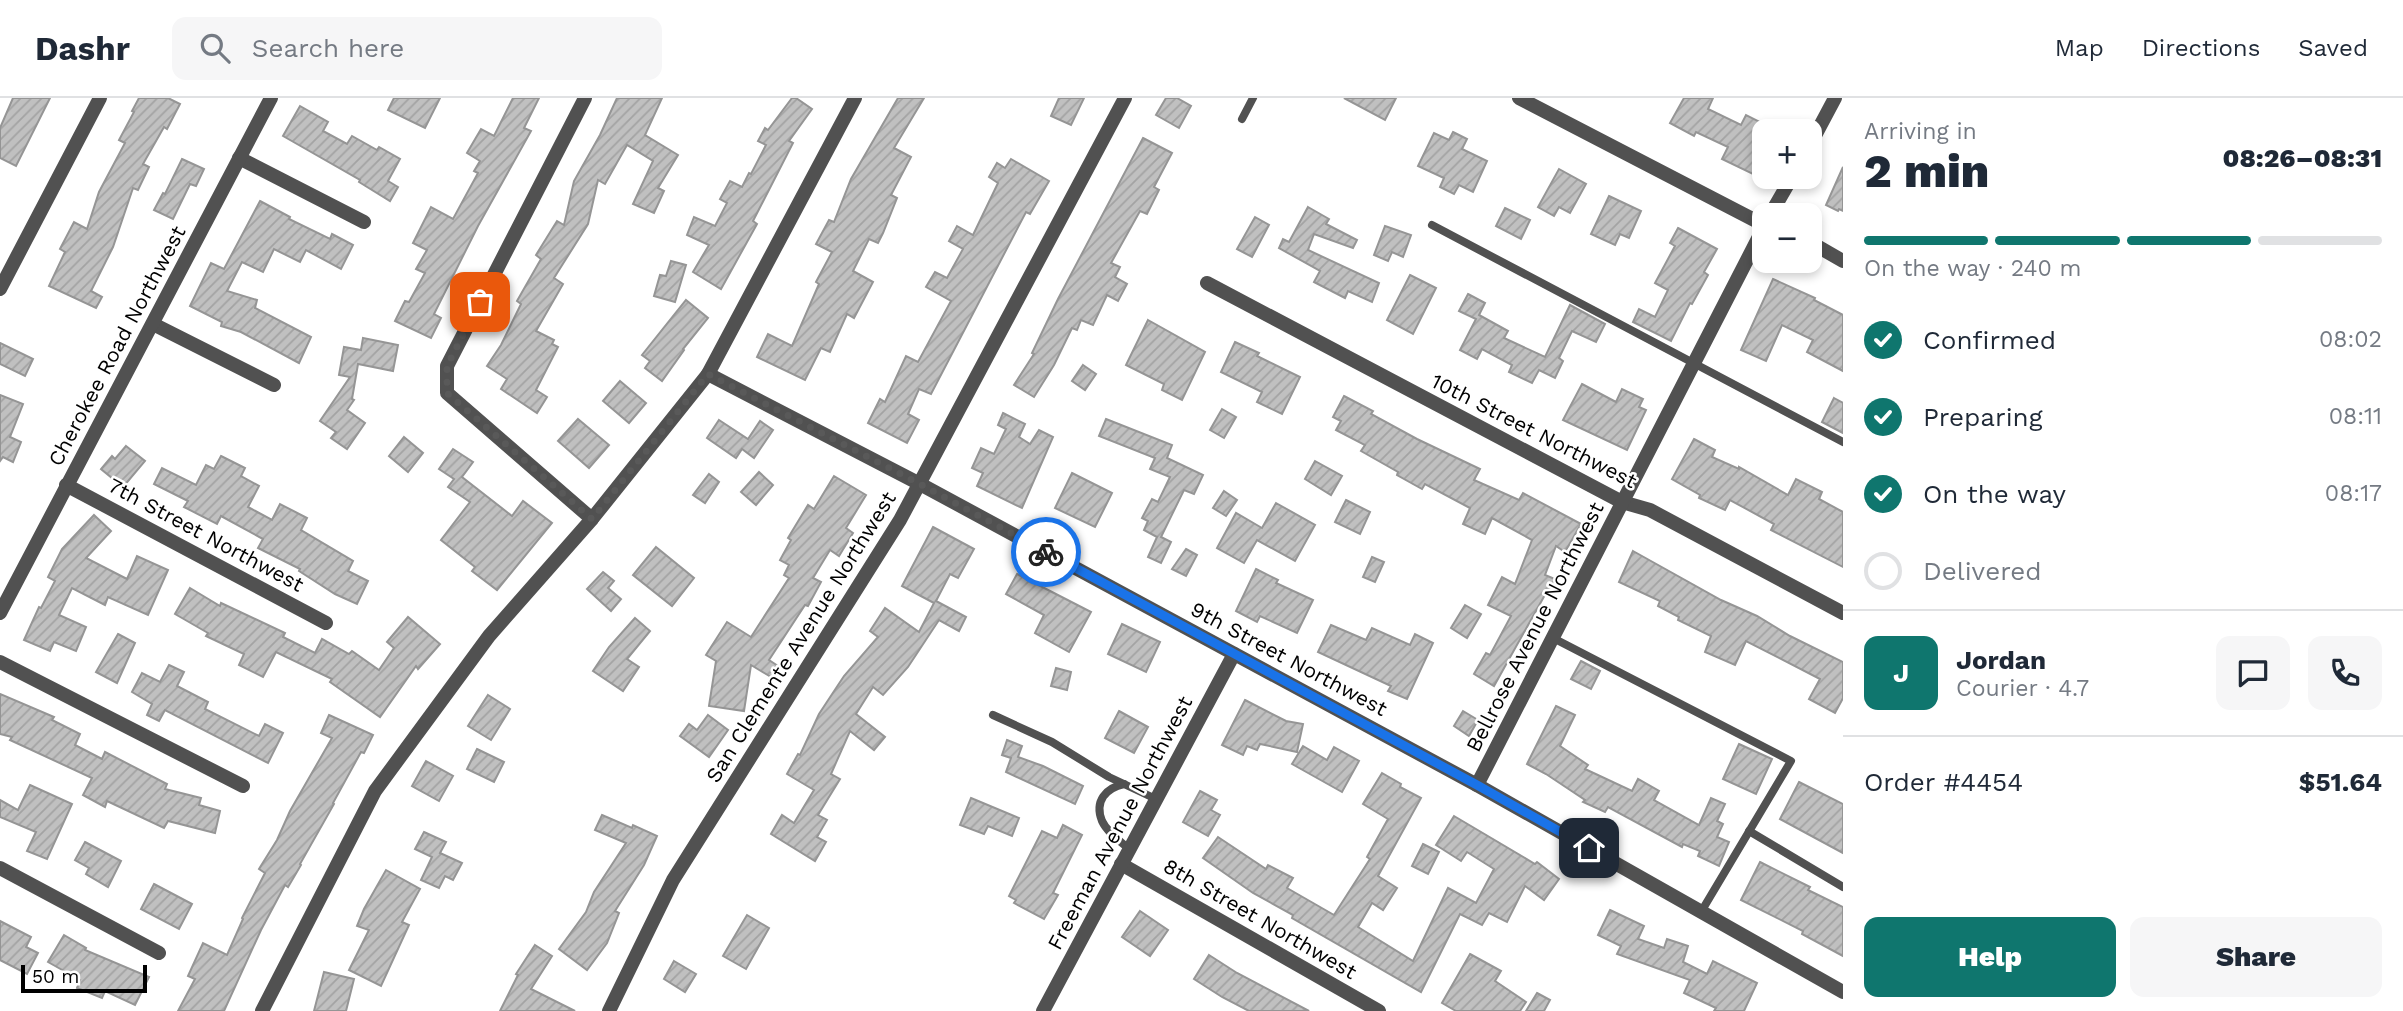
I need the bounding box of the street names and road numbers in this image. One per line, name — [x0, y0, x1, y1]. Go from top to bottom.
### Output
street label: Cherokee Road Northwest — [43, 221, 191, 470]
street label: 10th Street Northwest — [1427, 368, 1641, 493]
street label: 7th Street Northwest — [104, 472, 308, 597]
street label: San Clemente Avenue Northwest — [700, 486, 901, 787]
street label: Bellrose Avenue Northwest — [1461, 497, 1609, 756]
street label: 9th Street Northwest — [1187, 596, 1392, 721]
street label: Freeman Avenue Northwest — [1042, 691, 1197, 954]
street label: 8th Street Northwest — [1159, 853, 1361, 984]

